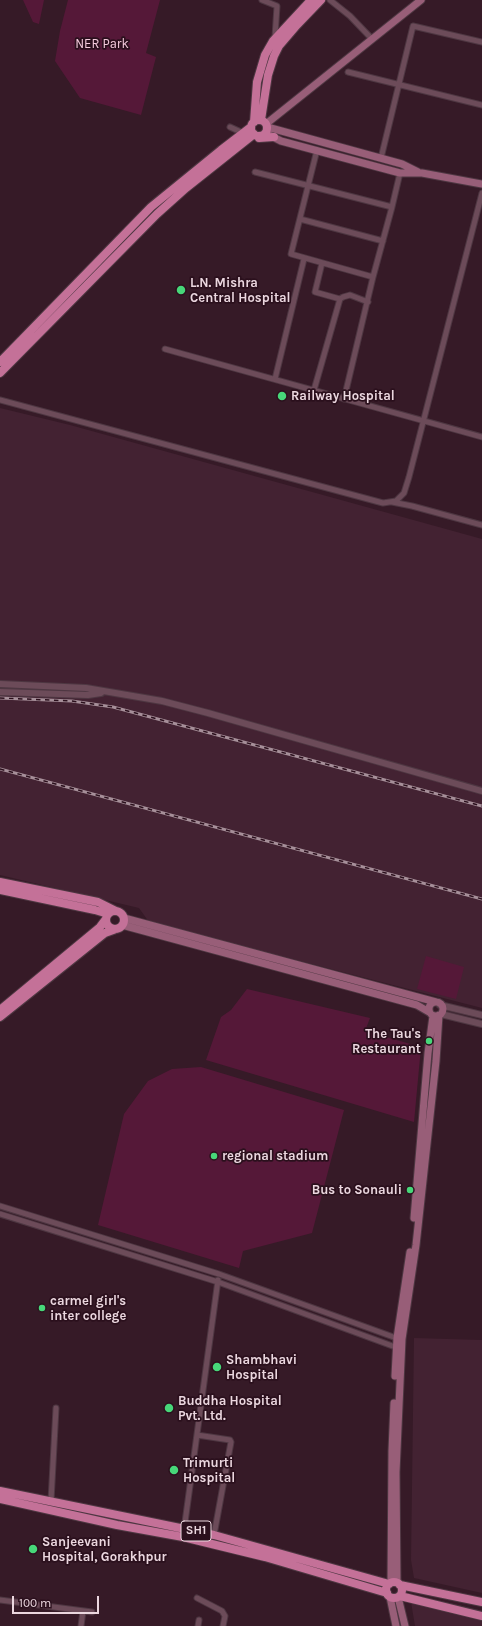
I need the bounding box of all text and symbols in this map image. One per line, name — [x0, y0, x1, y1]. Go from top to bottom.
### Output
park label: NER Park — [75, 36, 129, 52]
place label: L.N. Mishra Central Hospital — [190, 275, 291, 306]
marker: L.N. Mishra Central Hospital — [175, 284, 187, 296]
place label: Railway Hospital — [291, 388, 395, 404]
marker: Railway Hospital — [276, 390, 288, 402]
place label: The Tau's Restaurant — [352, 1026, 421, 1057]
marker: The Tau's Restaurant — [424, 1036, 434, 1046]
place label: regional stadium — [222, 1148, 328, 1164]
marker: regional stadium — [209, 1151, 219, 1161]
place label: Bus to Sonauli — [312, 1182, 402, 1198]
marker: Bus to Sonauli — [405, 1185, 415, 1195]
place label: carmel girl's inter college — [50, 1293, 126, 1324]
marker: carmel girl's inter college — [37, 1303, 47, 1313]
place label: Shambhavi Hospital — [226, 1352, 297, 1383]
marker: Shambhavi Hospital — [211, 1361, 223, 1373]
place label: Buddha Hospital Pvt. Ltd. — [178, 1393, 282, 1424]
marker: Buddha Hospital Pvt. Ltd. — [163, 1402, 175, 1414]
place label: Trimurti Hospital — [183, 1455, 235, 1486]
marker: Trimurti Hospital — [168, 1464, 180, 1476]
road number: SH1 — [181, 1521, 211, 1541]
place label: Sanjeevani Hospital, Gorakhpur — [42, 1534, 167, 1565]
marker: Sanjeevani Hospital, Gorakhpur — [27, 1543, 39, 1555]
scale bar — [14, 1588, 101, 1614]
text: 100 m — [19, 1596, 51, 1610]

